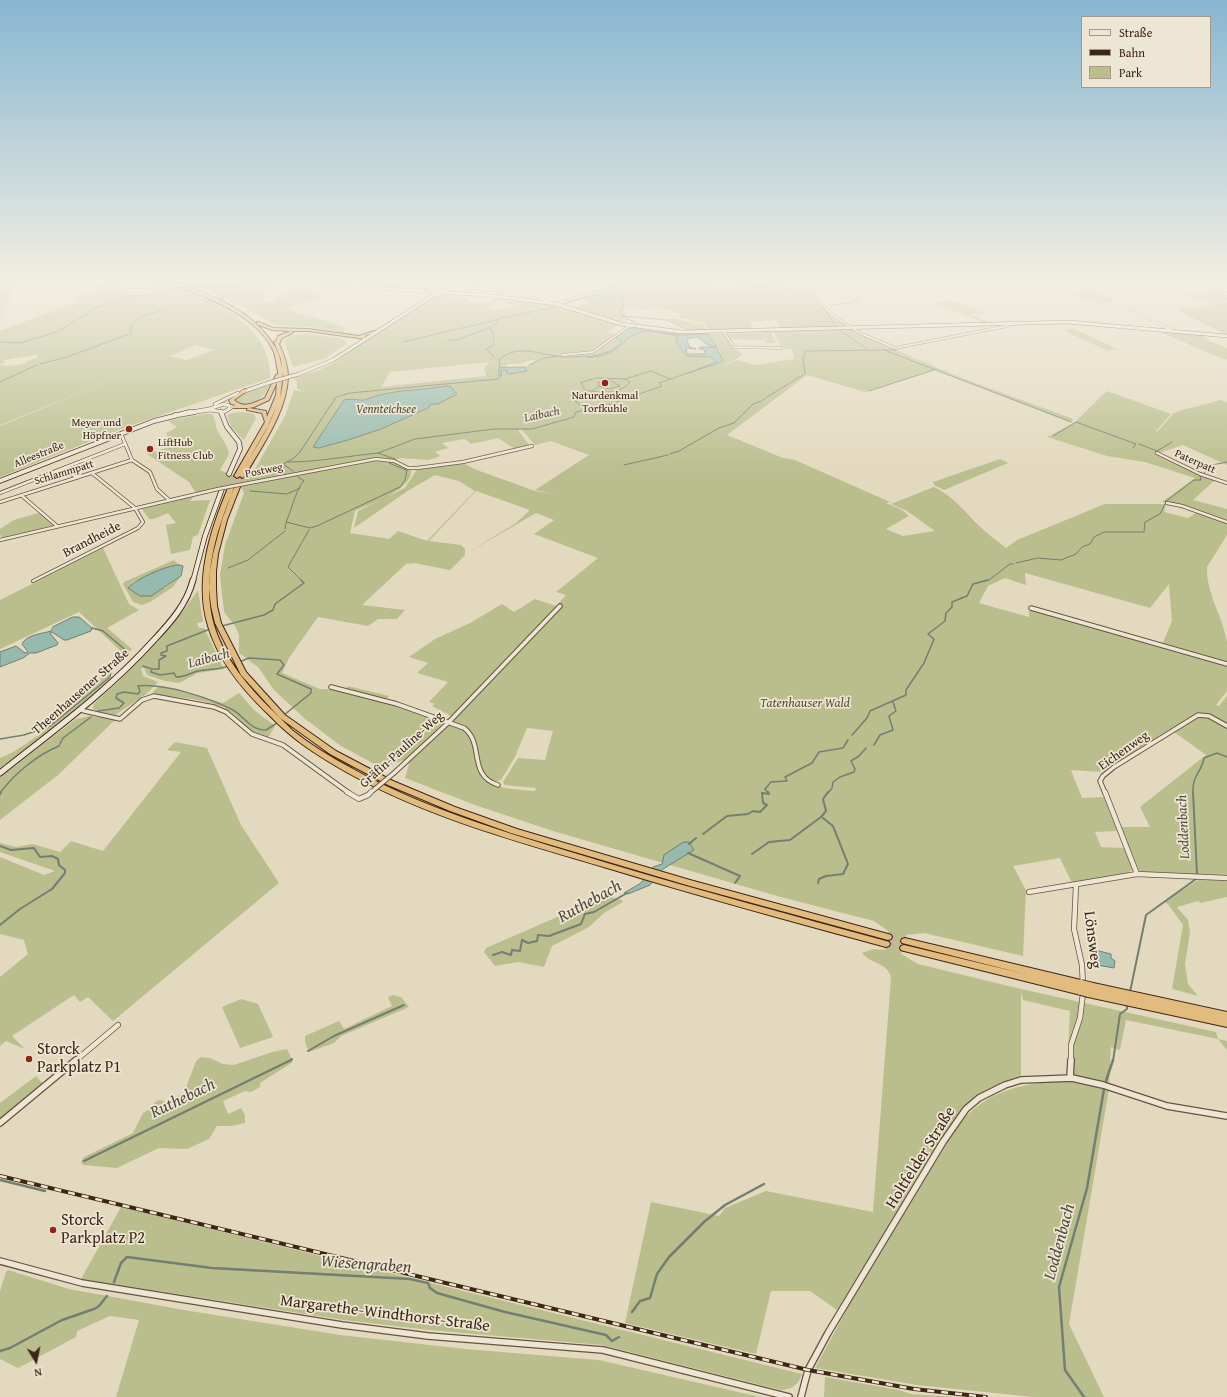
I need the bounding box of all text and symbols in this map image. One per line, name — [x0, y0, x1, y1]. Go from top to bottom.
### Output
legend — [1081, 16, 1211, 88]
text: Straße — [1119, 24, 1152, 41]
text: Bahn — [1119, 44, 1145, 61]
text: Park — [1119, 64, 1142, 81]
marker: Naturdenkmal Torfkuhle — [600, 378, 610, 388]
place label: Naturdenkmal Torfkuhle — [572, 389, 638, 415]
water label: Vennteichsee — [356, 403, 416, 417]
water label: Laibach — [523, 404, 561, 426]
place label: Meyer und Höpfner — [71, 416, 121, 442]
marker: Meyer und Höpfner — [124, 424, 134, 434]
place label: LiftHub Fitness Club — [158, 436, 214, 462]
street label: Alleestraße — [12, 439, 66, 471]
marker: LiftHub Fitness Club — [145, 444, 155, 454]
street label: Paterpatt — [1172, 447, 1218, 477]
street label: Schlammpatt — [33, 458, 95, 488]
street label: Postweg — [244, 461, 284, 481]
street label: Brandheide — [60, 519, 124, 561]
water label: Laibach — [186, 645, 232, 673]
street label: Theenhausener Straße — [29, 646, 133, 738]
park label: Tatenhauser Wald — [760, 696, 850, 712]
street label: Gräfin-Pauline-Weg — [357, 708, 447, 792]
street label: Eichenweg — [1096, 728, 1152, 774]
water label: Loddenbach — [1174, 794, 1194, 860]
water label: Ruthebach — [555, 876, 625, 928]
street label: Lönsweg — [1079, 910, 1105, 970]
place label: Storck Parkplatz P1 — [37, 1040, 121, 1078]
marker: Storck Parkplatz P1 — [24, 1054, 34, 1064]
water label: Ruthebach — [147, 1075, 219, 1123]
street label: Holtfelder Straße — [882, 1103, 960, 1213]
water label: Loddenbach — [1040, 1202, 1080, 1282]
place label: Storck Parkplatz P2 — [61, 1211, 145, 1249]
marker: Storck Parkplatz P2 — [48, 1225, 58, 1235]
water label: Wiesengraben — [320, 1252, 412, 1278]
street label: Margarethe-Windthorst-Straße — [279, 1292, 491, 1336]
north arrow — [16, 1341, 56, 1381]
text: N — [33, 1364, 43, 1381]

